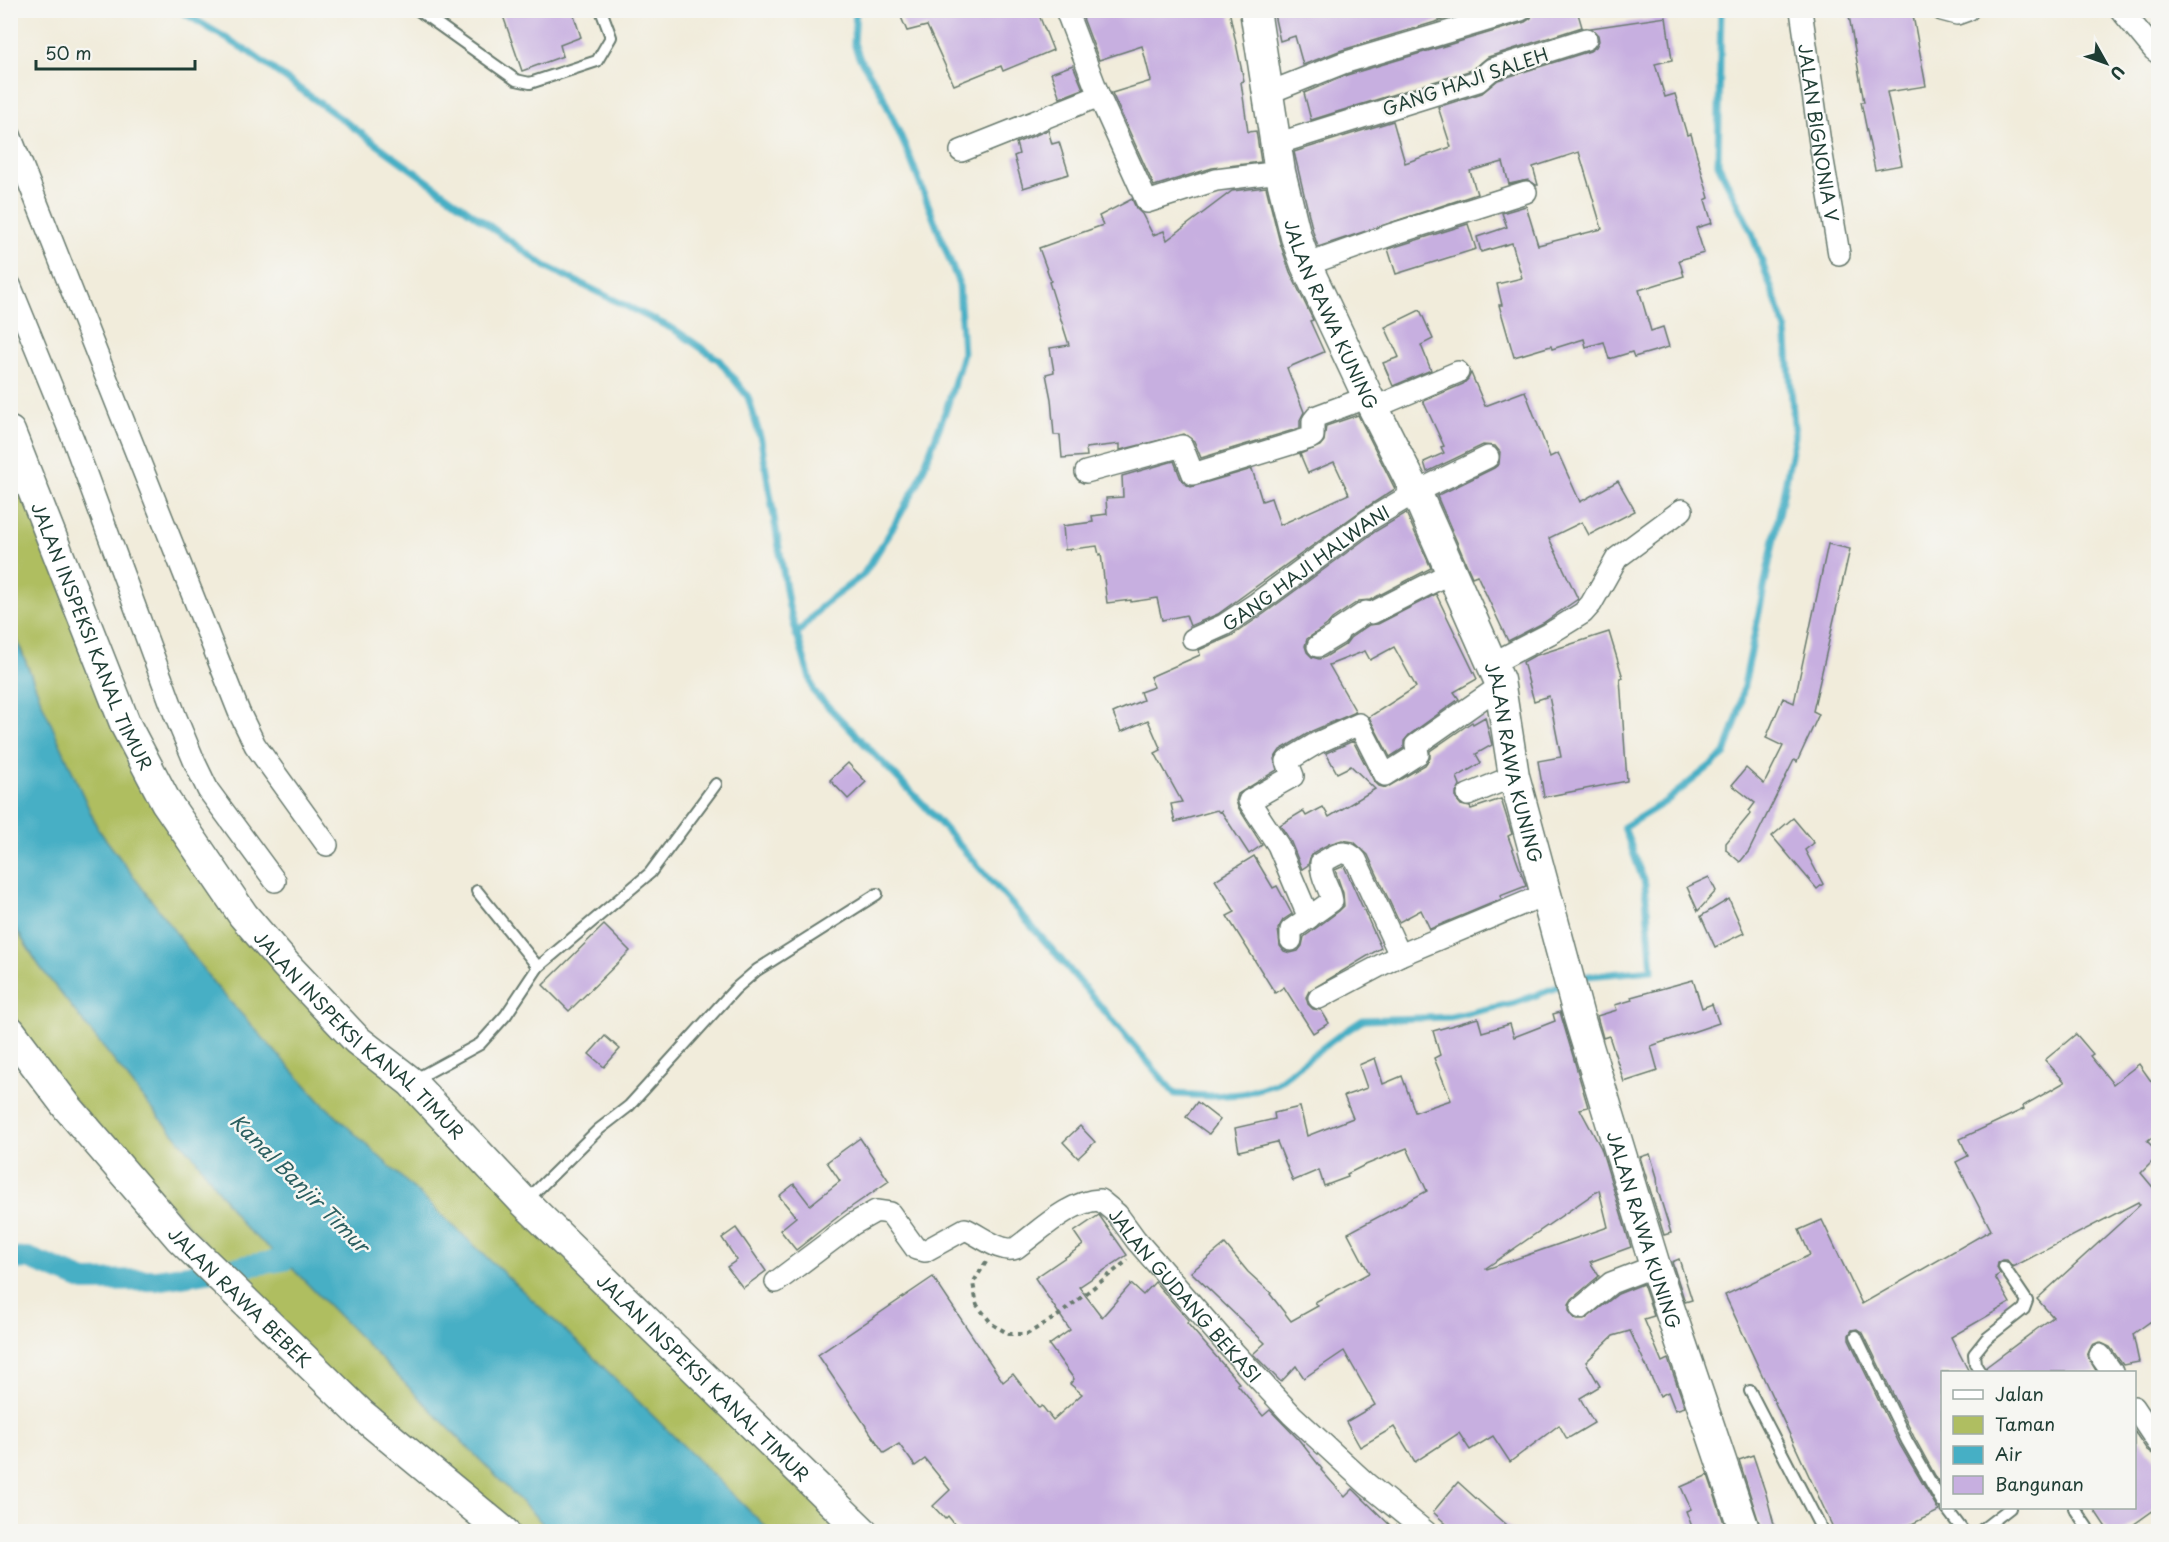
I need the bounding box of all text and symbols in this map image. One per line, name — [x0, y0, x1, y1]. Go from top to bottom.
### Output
scale bar — [36, 33, 195, 71]
north arrow — [2076, 33, 2136, 93]
text: 50 m — [45, 39, 92, 66]
street label: GANG HAJI SALEH — [1378, 40, 1552, 122]
street label: JALAN BIGNONIA V — [1792, 42, 1847, 224]
text: U — [2105, 61, 2131, 86]
street label: JALAN RAWA KUNING — [1279, 216, 1386, 414]
street label: GANG HAJI HALWANI — [1216, 497, 1394, 636]
street label: JALAN INSPEKSI KANAL TIMUR — [25, 498, 160, 775]
street label: JALAN RAWA KUNING — [1479, 657, 1550, 866]
street label: JALAN INSPEKSI KANAL TIMUR — [248, 924, 471, 1145]
water label: Kanal Banjir Timur — [224, 1107, 378, 1261]
street label: JALAN RAWA KUNING — [1601, 1128, 1689, 1333]
street label: JALAN GUDANG BEKASI — [1104, 1200, 1268, 1388]
street label: JALAN RAWA BEBEK — [162, 1220, 318, 1373]
street label: JALAN INSPEKSI KANAL TIMUR — [591, 1267, 816, 1487]
legend — [1941, 1371, 2136, 1509]
text: Jalan — [1995, 1380, 2044, 1407]
text: Taman — [1995, 1410, 2055, 1437]
text: Air — [1995, 1440, 2023, 1467]
text: Bangunan — [1995, 1470, 2084, 1497]

